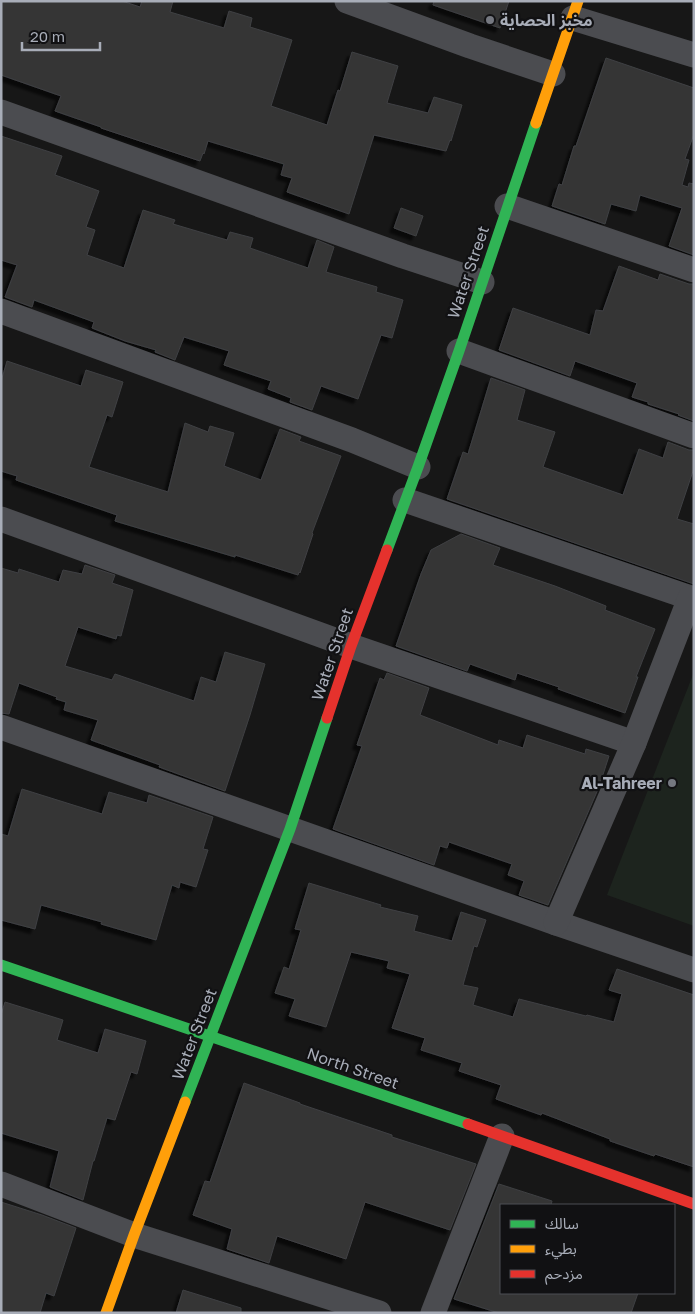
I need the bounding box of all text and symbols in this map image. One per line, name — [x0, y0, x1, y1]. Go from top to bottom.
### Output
place label: مخبز الحصاية — [500, 10, 593, 30]
marker: مخبز الحصاية — [484, 14, 496, 26]
scale bar — [22, 20, 100, 52]
text: 20 m — [30, 27, 65, 45]
street label: Water Street — [443, 223, 493, 321]
street label: Water Street — [307, 605, 357, 703]
place label: Al-Tahreer — [581, 773, 662, 793]
marker: Al-Tahreer — [666, 777, 678, 789]
street label: Water Street — [167, 985, 221, 1083]
street label: North Street — [304, 1043, 402, 1093]
legend — [500, 1204, 675, 1294]
text: سالك — [545, 1214, 579, 1232]
text: بطيء — [545, 1239, 577, 1260]
text: مزدحم — [545, 1264, 583, 1285]

